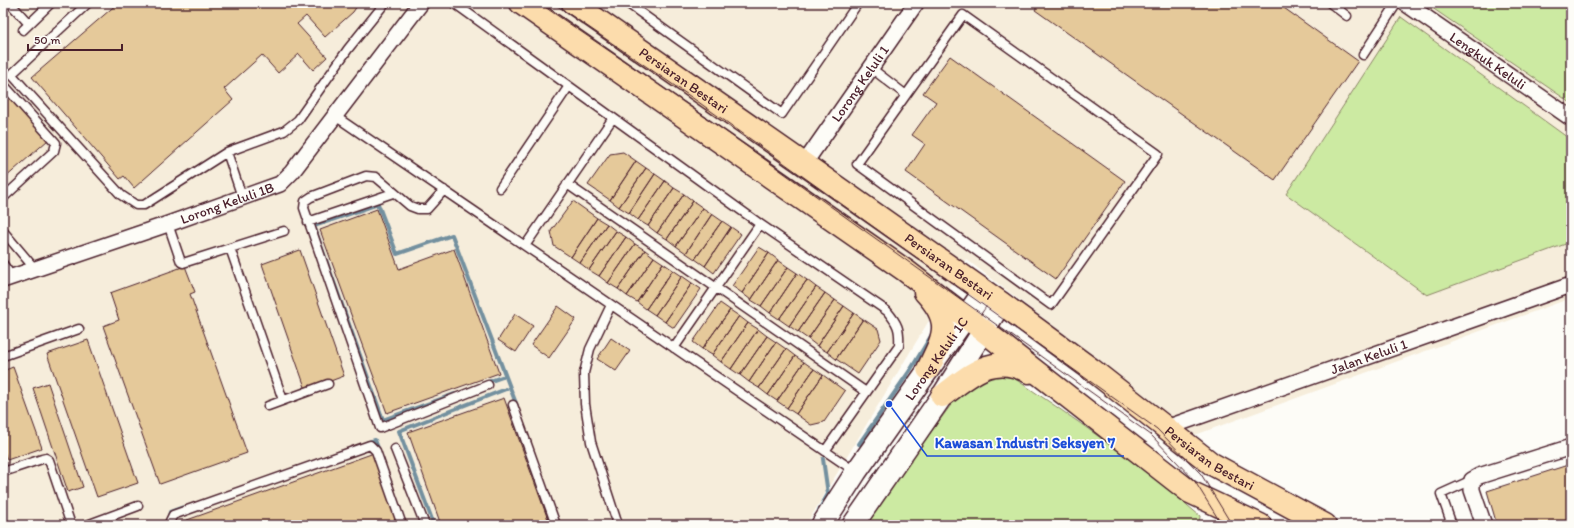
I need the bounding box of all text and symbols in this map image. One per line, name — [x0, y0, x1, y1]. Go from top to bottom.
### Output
scale bar — [28, 26, 122, 52]
street label: Lengkuk Keluli — [1447, 28, 1529, 93]
text: 50 m — [34, 33, 60, 47]
street label: Lorong Keluli 1 — [827, 42, 893, 125]
street label: Persiaran Bestari — [636, 43, 731, 117]
street label: Lorong Keluli 1B — [178, 178, 276, 227]
street label: Persiaran Bestari — [901, 229, 997, 303]
street label: Lorong Keluli 1C — [901, 313, 972, 404]
street label: Jalan Keluli 1 — [1328, 335, 1410, 378]
street label: Persiaran Bestari — [1162, 422, 1258, 494]
callout: Kawasan Industri Seksyen 7 — [927, 429, 1124, 456]
text: Kawasan Industri Seksyen 7 — [935, 434, 1116, 453]

